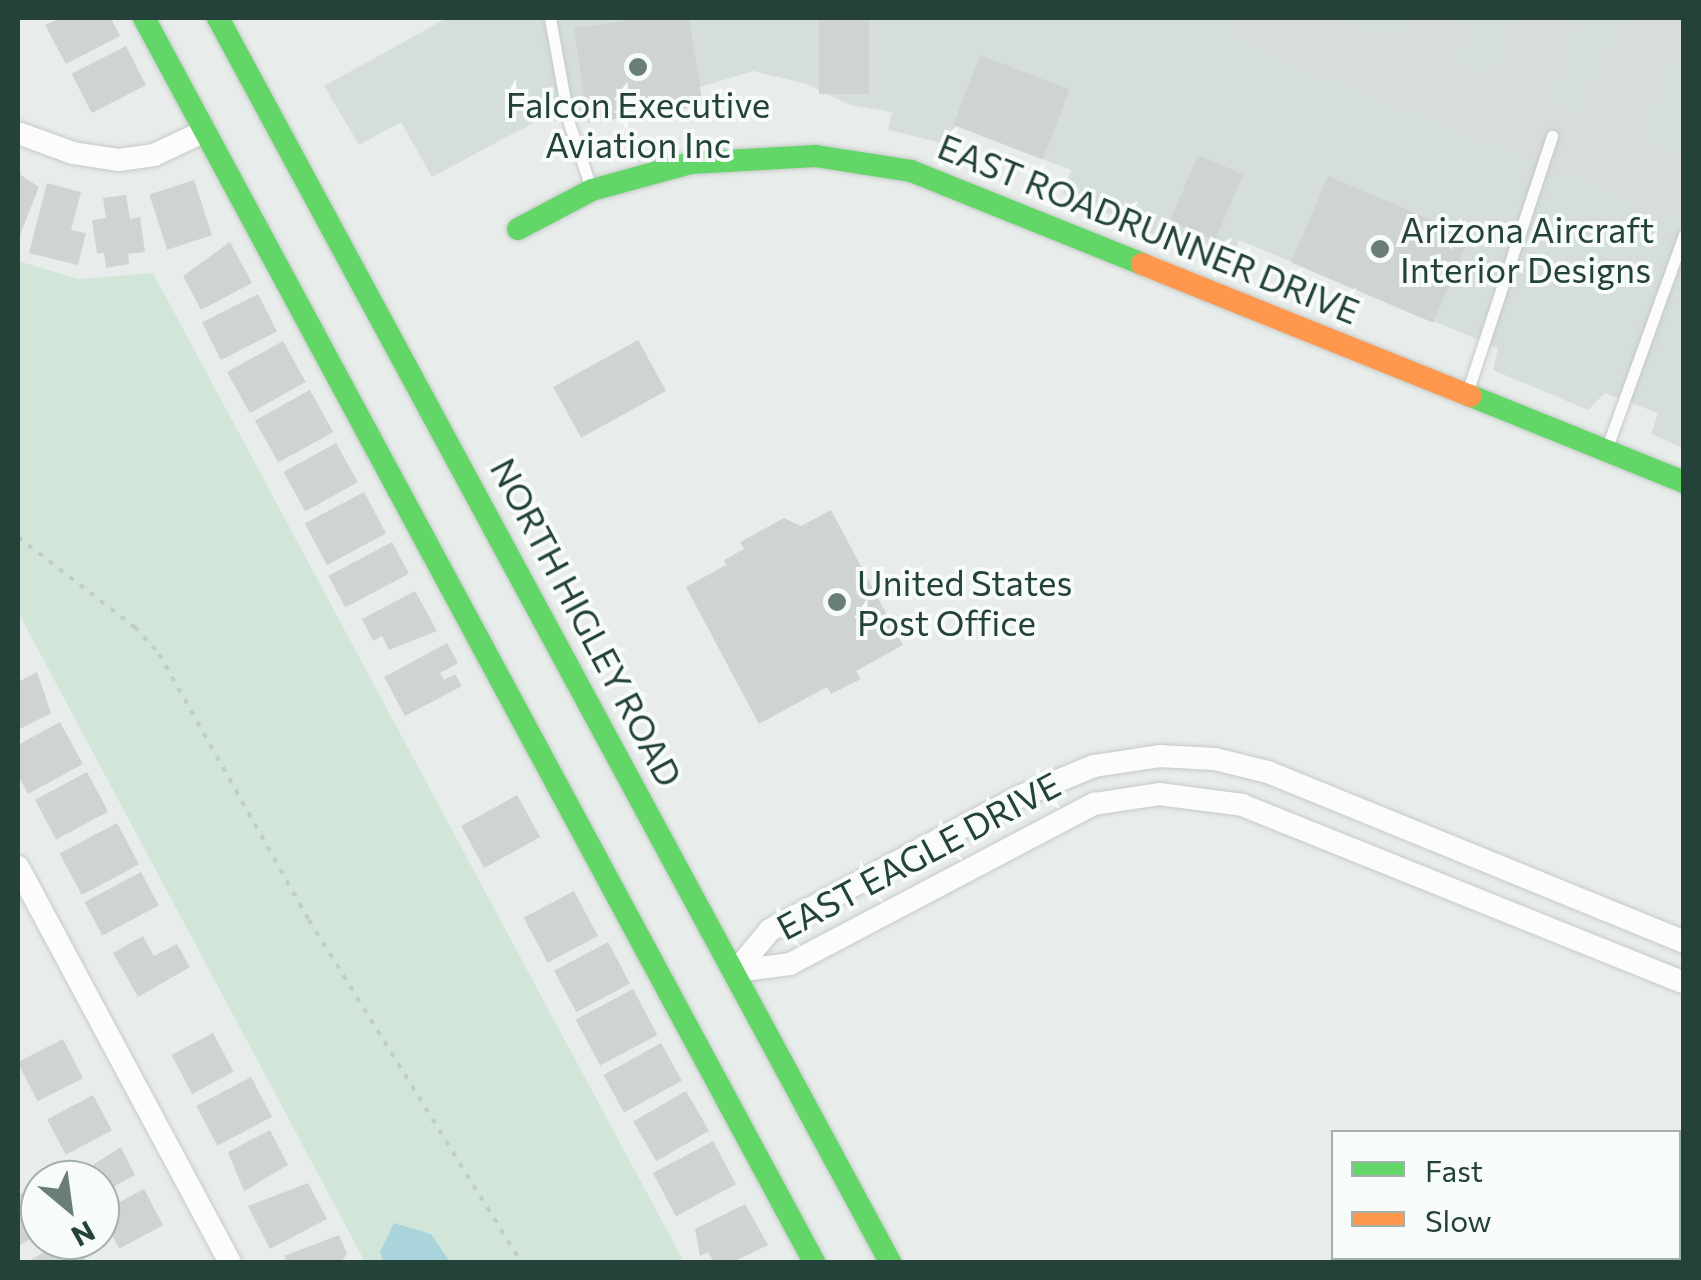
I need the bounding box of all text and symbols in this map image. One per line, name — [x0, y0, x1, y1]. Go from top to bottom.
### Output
marker: Falcon Executive Aviation Inc — [627, 56, 649, 78]
place label: Falcon Executive Aviation Inc — [506, 83, 770, 165]
street label: EAST ROADRUNNER DRIVE — [932, 124, 1366, 332]
place label: Arizona Aircraft Interior Designs — [1400, 208, 1654, 290]
marker: Arizona Aircraft Interior Designs — [1369, 238, 1391, 260]
street label: NORTH HIGLEY ROAD — [483, 451, 691, 793]
place label: United States Post Office — [857, 561, 1072, 643]
marker: United States Post Office — [826, 591, 848, 613]
street label: EAST EAGLE DRIVE — [769, 763, 1067, 947]
legend — [1331, 1130, 1681, 1260]
text: Fast — [1425, 1151, 1483, 1188]
north arrow — [20, 1160, 120, 1260]
text: Slow — [1425, 1201, 1492, 1238]
text: N — [66, 1215, 101, 1254]

